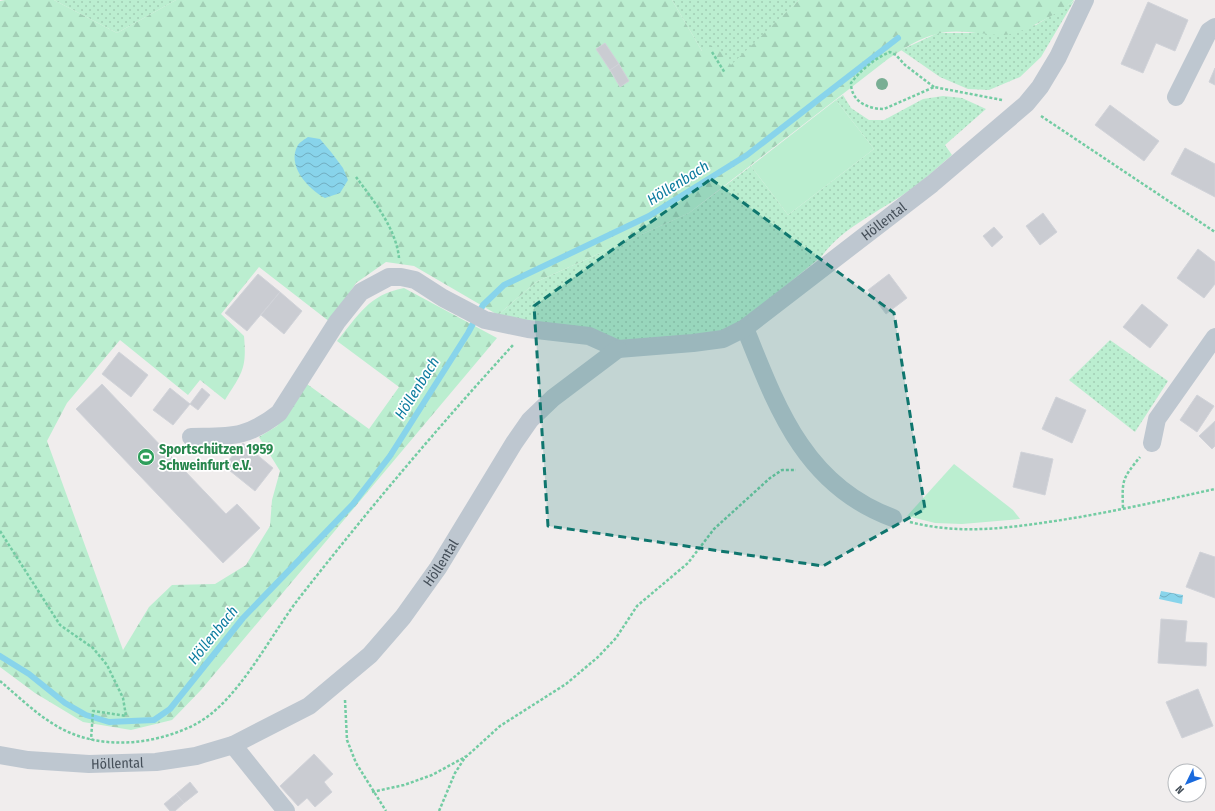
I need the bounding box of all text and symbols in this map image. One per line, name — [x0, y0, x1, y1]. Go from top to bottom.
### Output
water label: Höllenbach — [644, 157, 712, 209]
street label: Höllental — [858, 199, 910, 244]
water label: Höllenbach — [391, 354, 443, 422]
place label: Sportschützen 1959 Schweinfurt e.V. — [159, 441, 273, 474]
sports icon: Sportschützen 1959 Schweinfurt e.V. — [136, 447, 156, 467]
street label: Höllental — [420, 536, 463, 590]
water label: Höllenbach — [184, 602, 242, 668]
street label: Höllental — [91, 754, 144, 773]
north arrow — [1167, 763, 1207, 803]
text: N — [1173, 783, 1187, 796]

